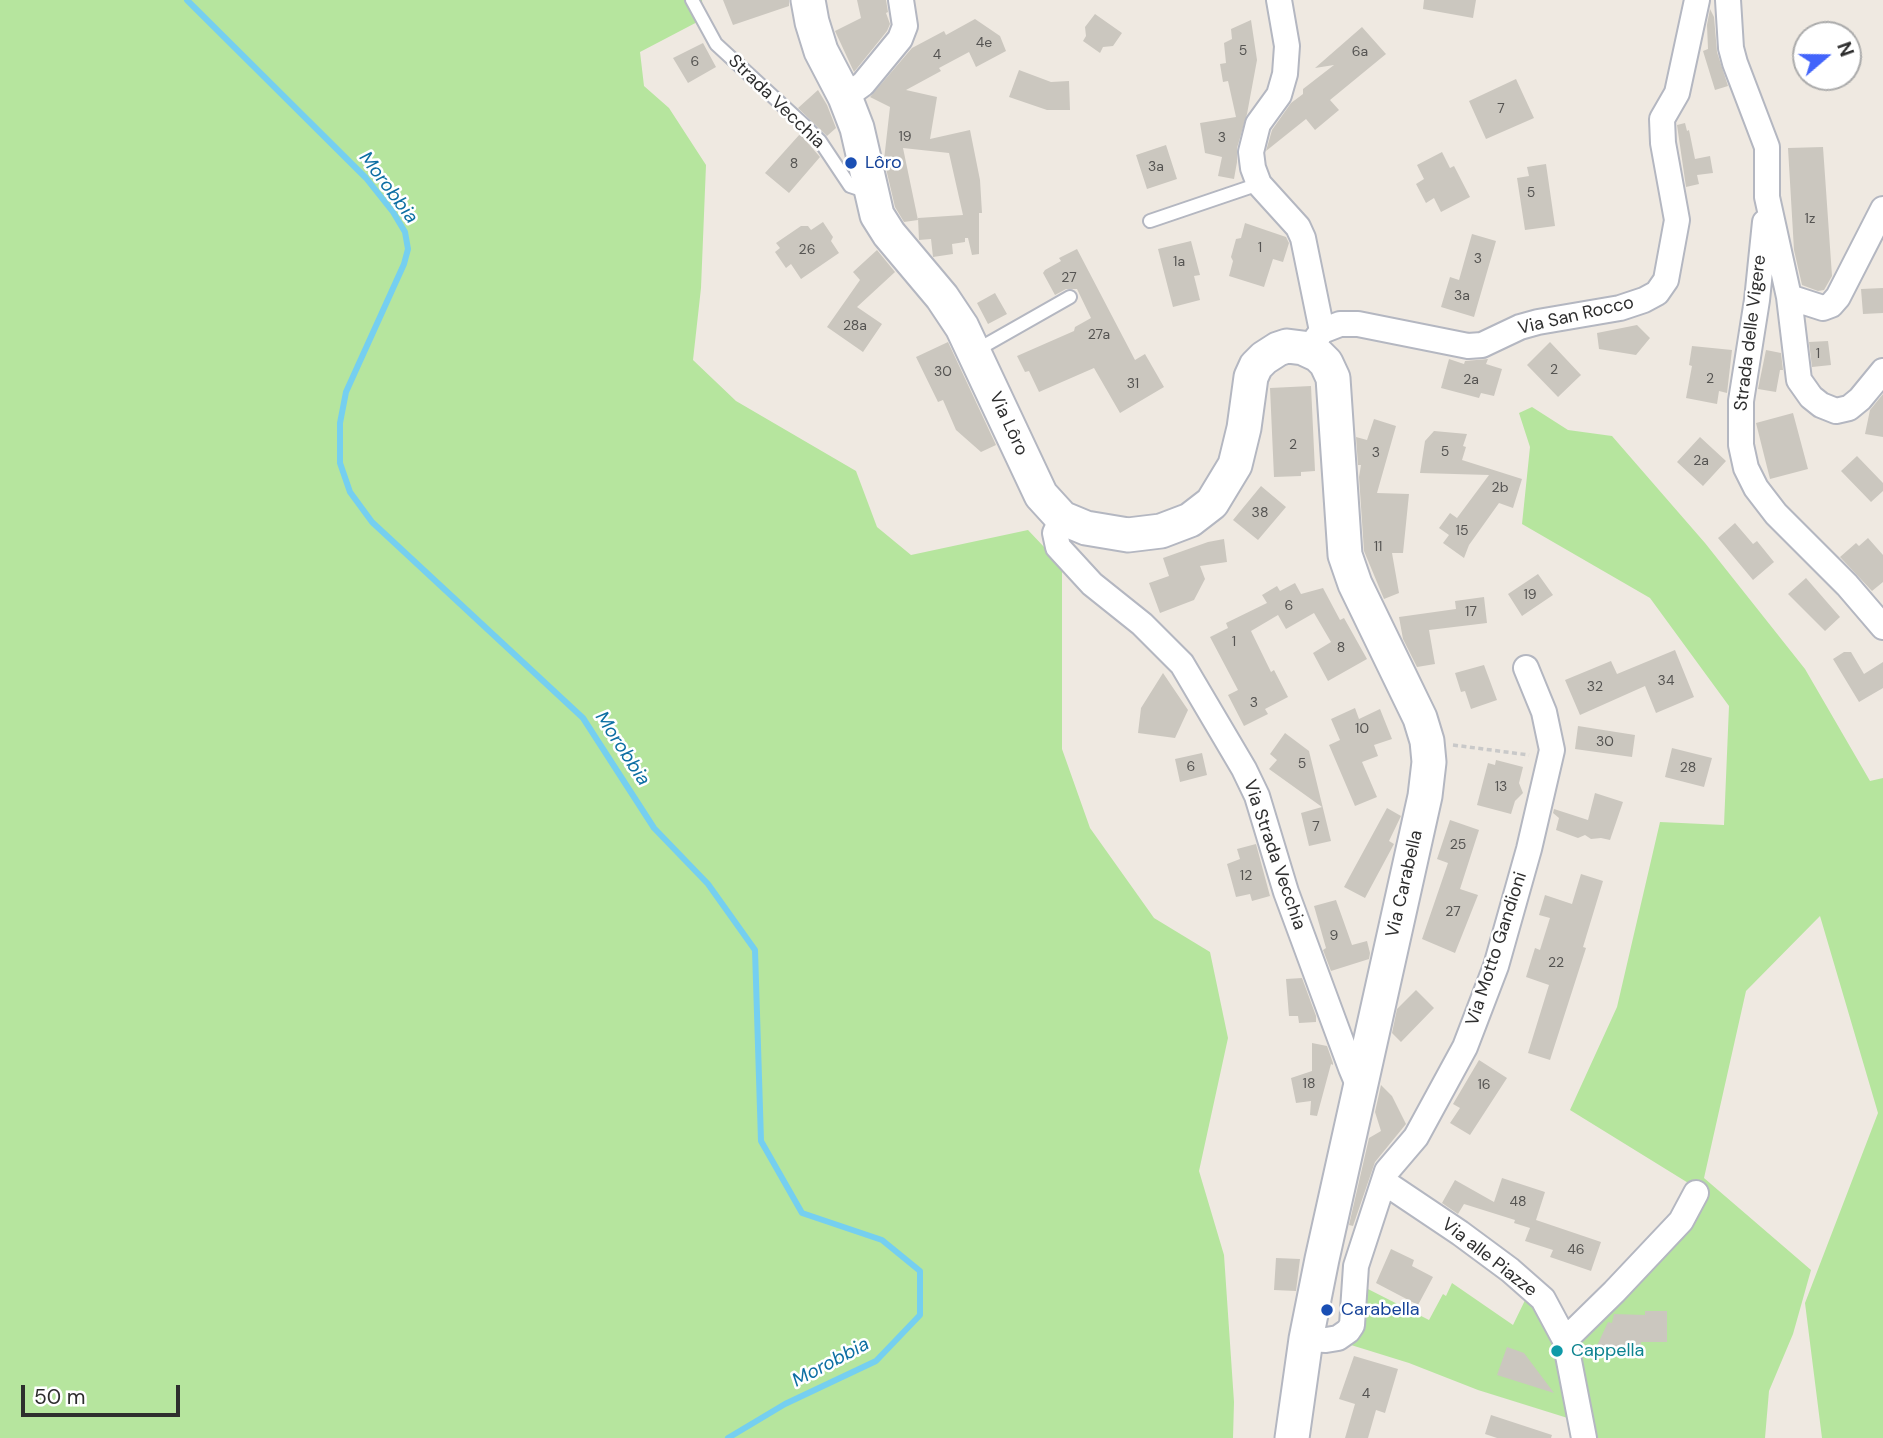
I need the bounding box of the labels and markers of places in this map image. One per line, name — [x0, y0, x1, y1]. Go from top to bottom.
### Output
place label: Lôro — [865, 152, 902, 174]
marker: Lôro — [843, 155, 859, 171]
place label: Carabella — [1341, 1299, 1419, 1321]
marker: Carabella — [1319, 1302, 1335, 1318]
place label: Cappella — [1571, 1340, 1644, 1362]
marker: Cappella — [1549, 1343, 1565, 1359]

